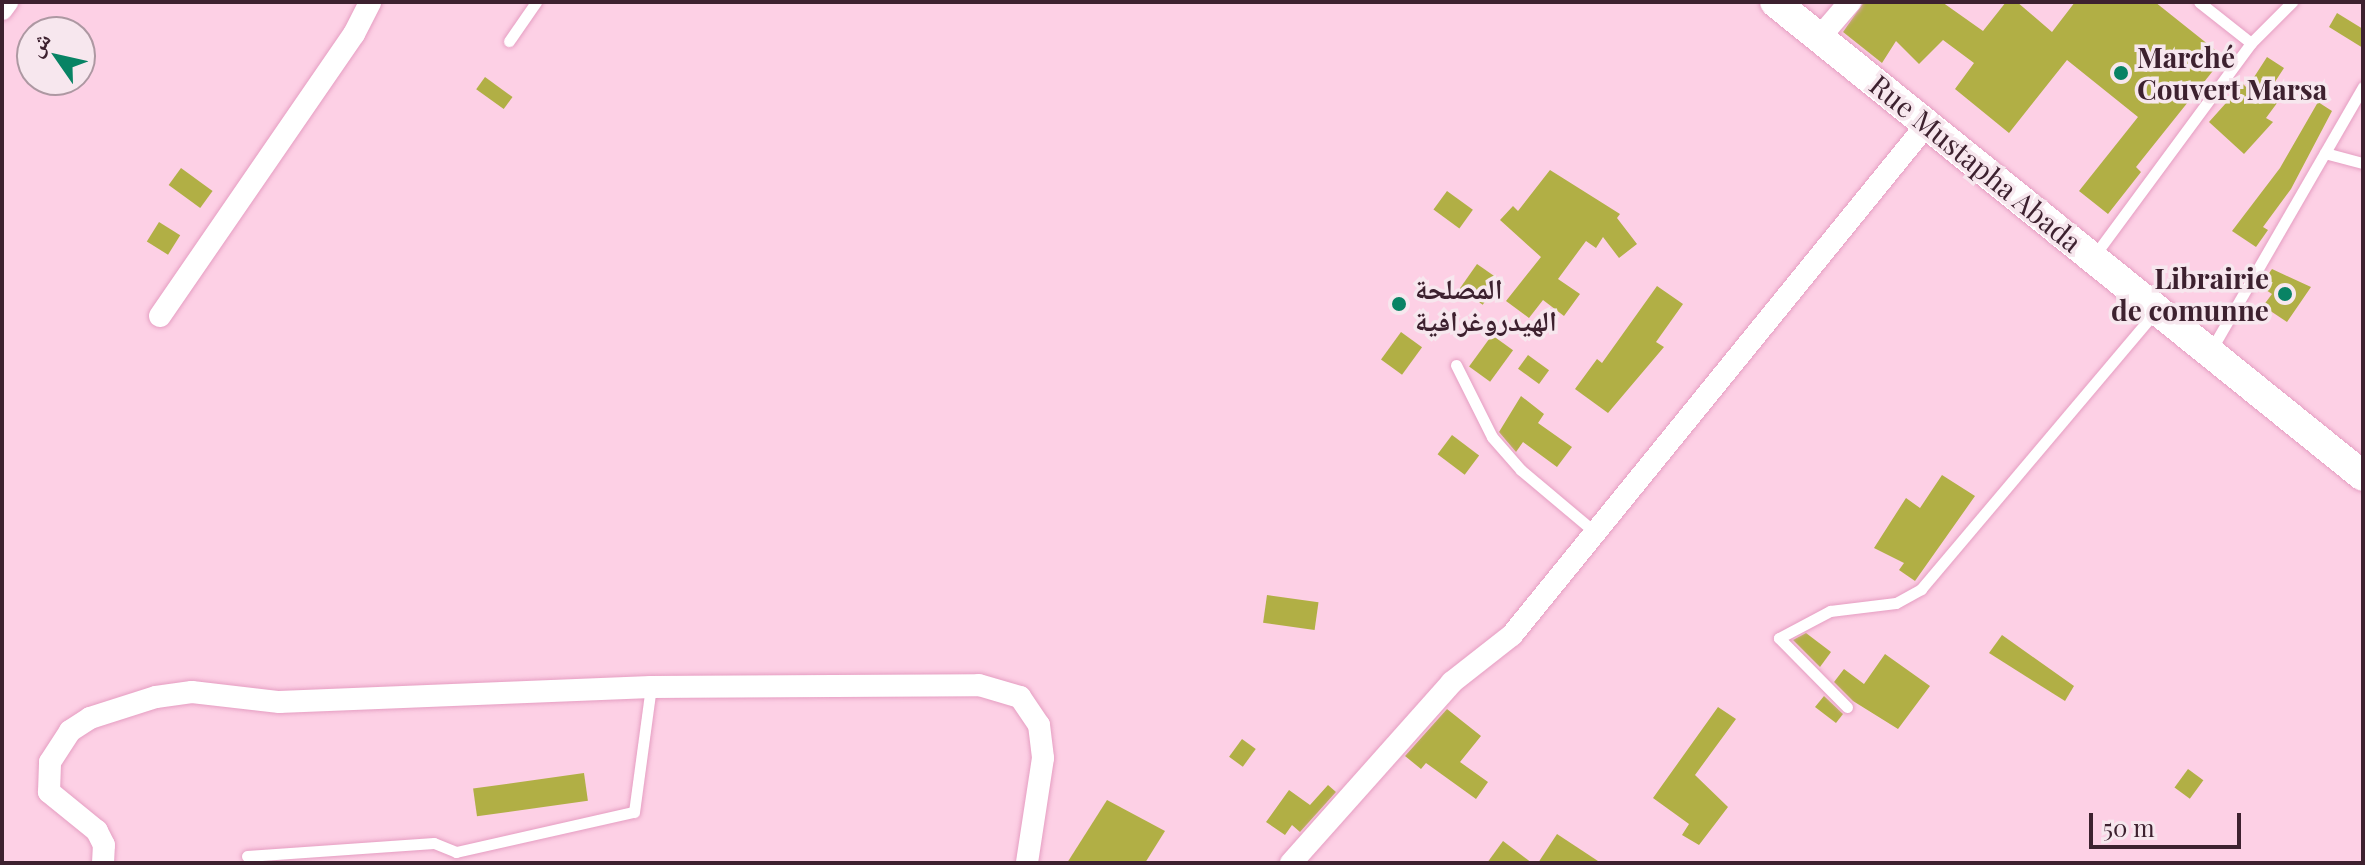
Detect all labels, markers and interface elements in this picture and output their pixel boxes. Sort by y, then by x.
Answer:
north arrow [16,16,96,96]
text: ش [19,26,57,62]
place label: Marché Couvert Marsa [2137,40,2327,106]
marker: Marché Couvert Marsa [2112,64,2130,82]
street label: Rue Mustapha Abada [1863,67,2089,259]
place label: Librairie de comunne [2111,261,2269,327]
place label: المصلحة الهيدروغرافية [1415,271,1557,337]
marker: Librairie de comunne [2276,285,2294,303]
marker: المصلحة الهيدروغرافية [1390,295,1408,313]
scale bar [2093,797,2245,847]
text: 50 m [2103,811,2155,843]

